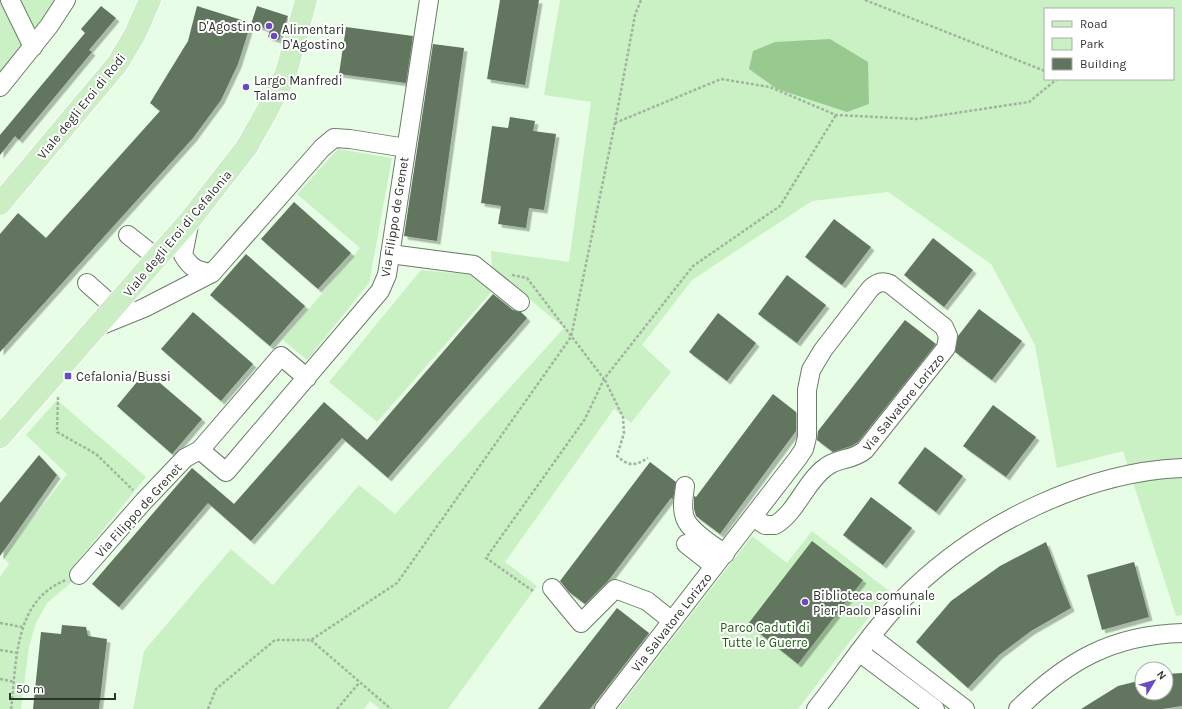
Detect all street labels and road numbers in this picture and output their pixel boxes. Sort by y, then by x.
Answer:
street label: Viale degli Eroi di Rodi [34,51,129,162]
street label: Via Filippo de Grenet [378,156,411,278]
street label: Viale degli Eroi di Cefalonia [120,167,235,300]
street label: Via Salvatore Lorizzo [859,350,947,454]
street label: Via Filippo de Grenet [92,460,185,561]
street label: Via Salvatore Lorizzo [628,570,715,675]

